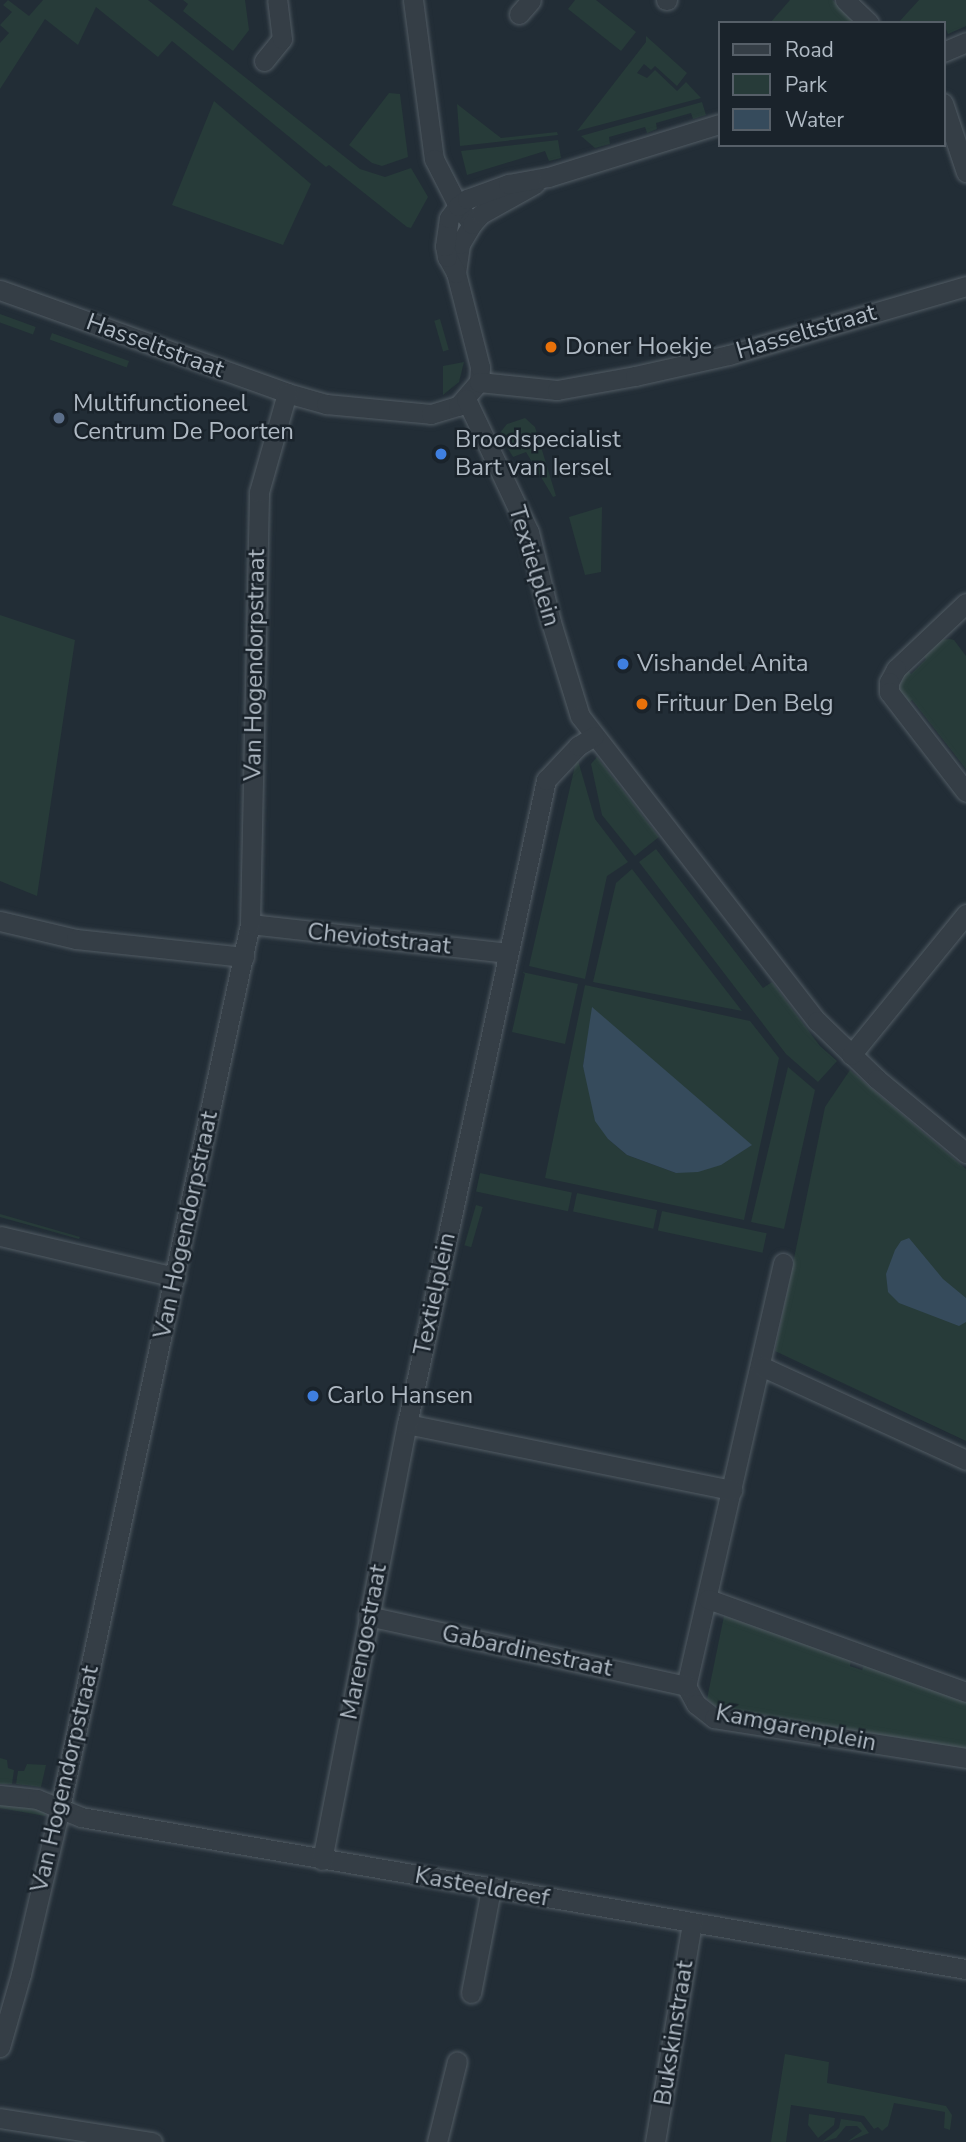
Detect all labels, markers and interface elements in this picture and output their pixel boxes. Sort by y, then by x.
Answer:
legend [718,21,945,147]
text: Road [785,36,834,64]
text: Park [785,71,827,99]
text: Water [785,106,844,134]
street label: Hasseltstraat [733,298,879,366]
street label: Hasseltstraat [82,308,228,384]
place label: Doner Hoekje [565,333,712,361]
marker: Doner Hoekje [543,339,559,355]
place label: Multifunctioneel Centrum De Poorten [73,390,294,446]
marker: Multifunctioneel Centrum De Poorten [51,410,67,426]
place label: Broodspecialist Bart van Iersel [455,426,621,482]
marker: Broodspecialist Bart van Iersel [433,446,449,462]
street label: Textielplein [502,502,566,630]
street label: Van Hogendorpstraat [239,549,271,781]
place label: Vishandel Anita [637,650,808,678]
marker: Vishandel Anita [615,656,631,672]
place label: Frituur Den Belg [656,690,834,718]
marker: Frituur Den Belg [634,696,650,712]
street label: Cheviotstraat [306,917,452,961]
street label: Van Hogendorpstraat [148,1109,224,1341]
street label: Textielplein [408,1230,462,1358]
place label: Carlo Hansen [327,1382,473,1410]
marker: Carlo Hansen [305,1388,321,1404]
street label: Marengostraat [335,1562,393,1722]
street label: Gabardinestraat [439,1619,615,1683]
street label: Van Hogendorpstraat [25,1663,105,1895]
street label: Kamgarenplein [713,1698,879,1758]
street label: Kasteeldreef [413,1861,551,1913]
street label: Bukskinstraat [648,1958,700,2108]

